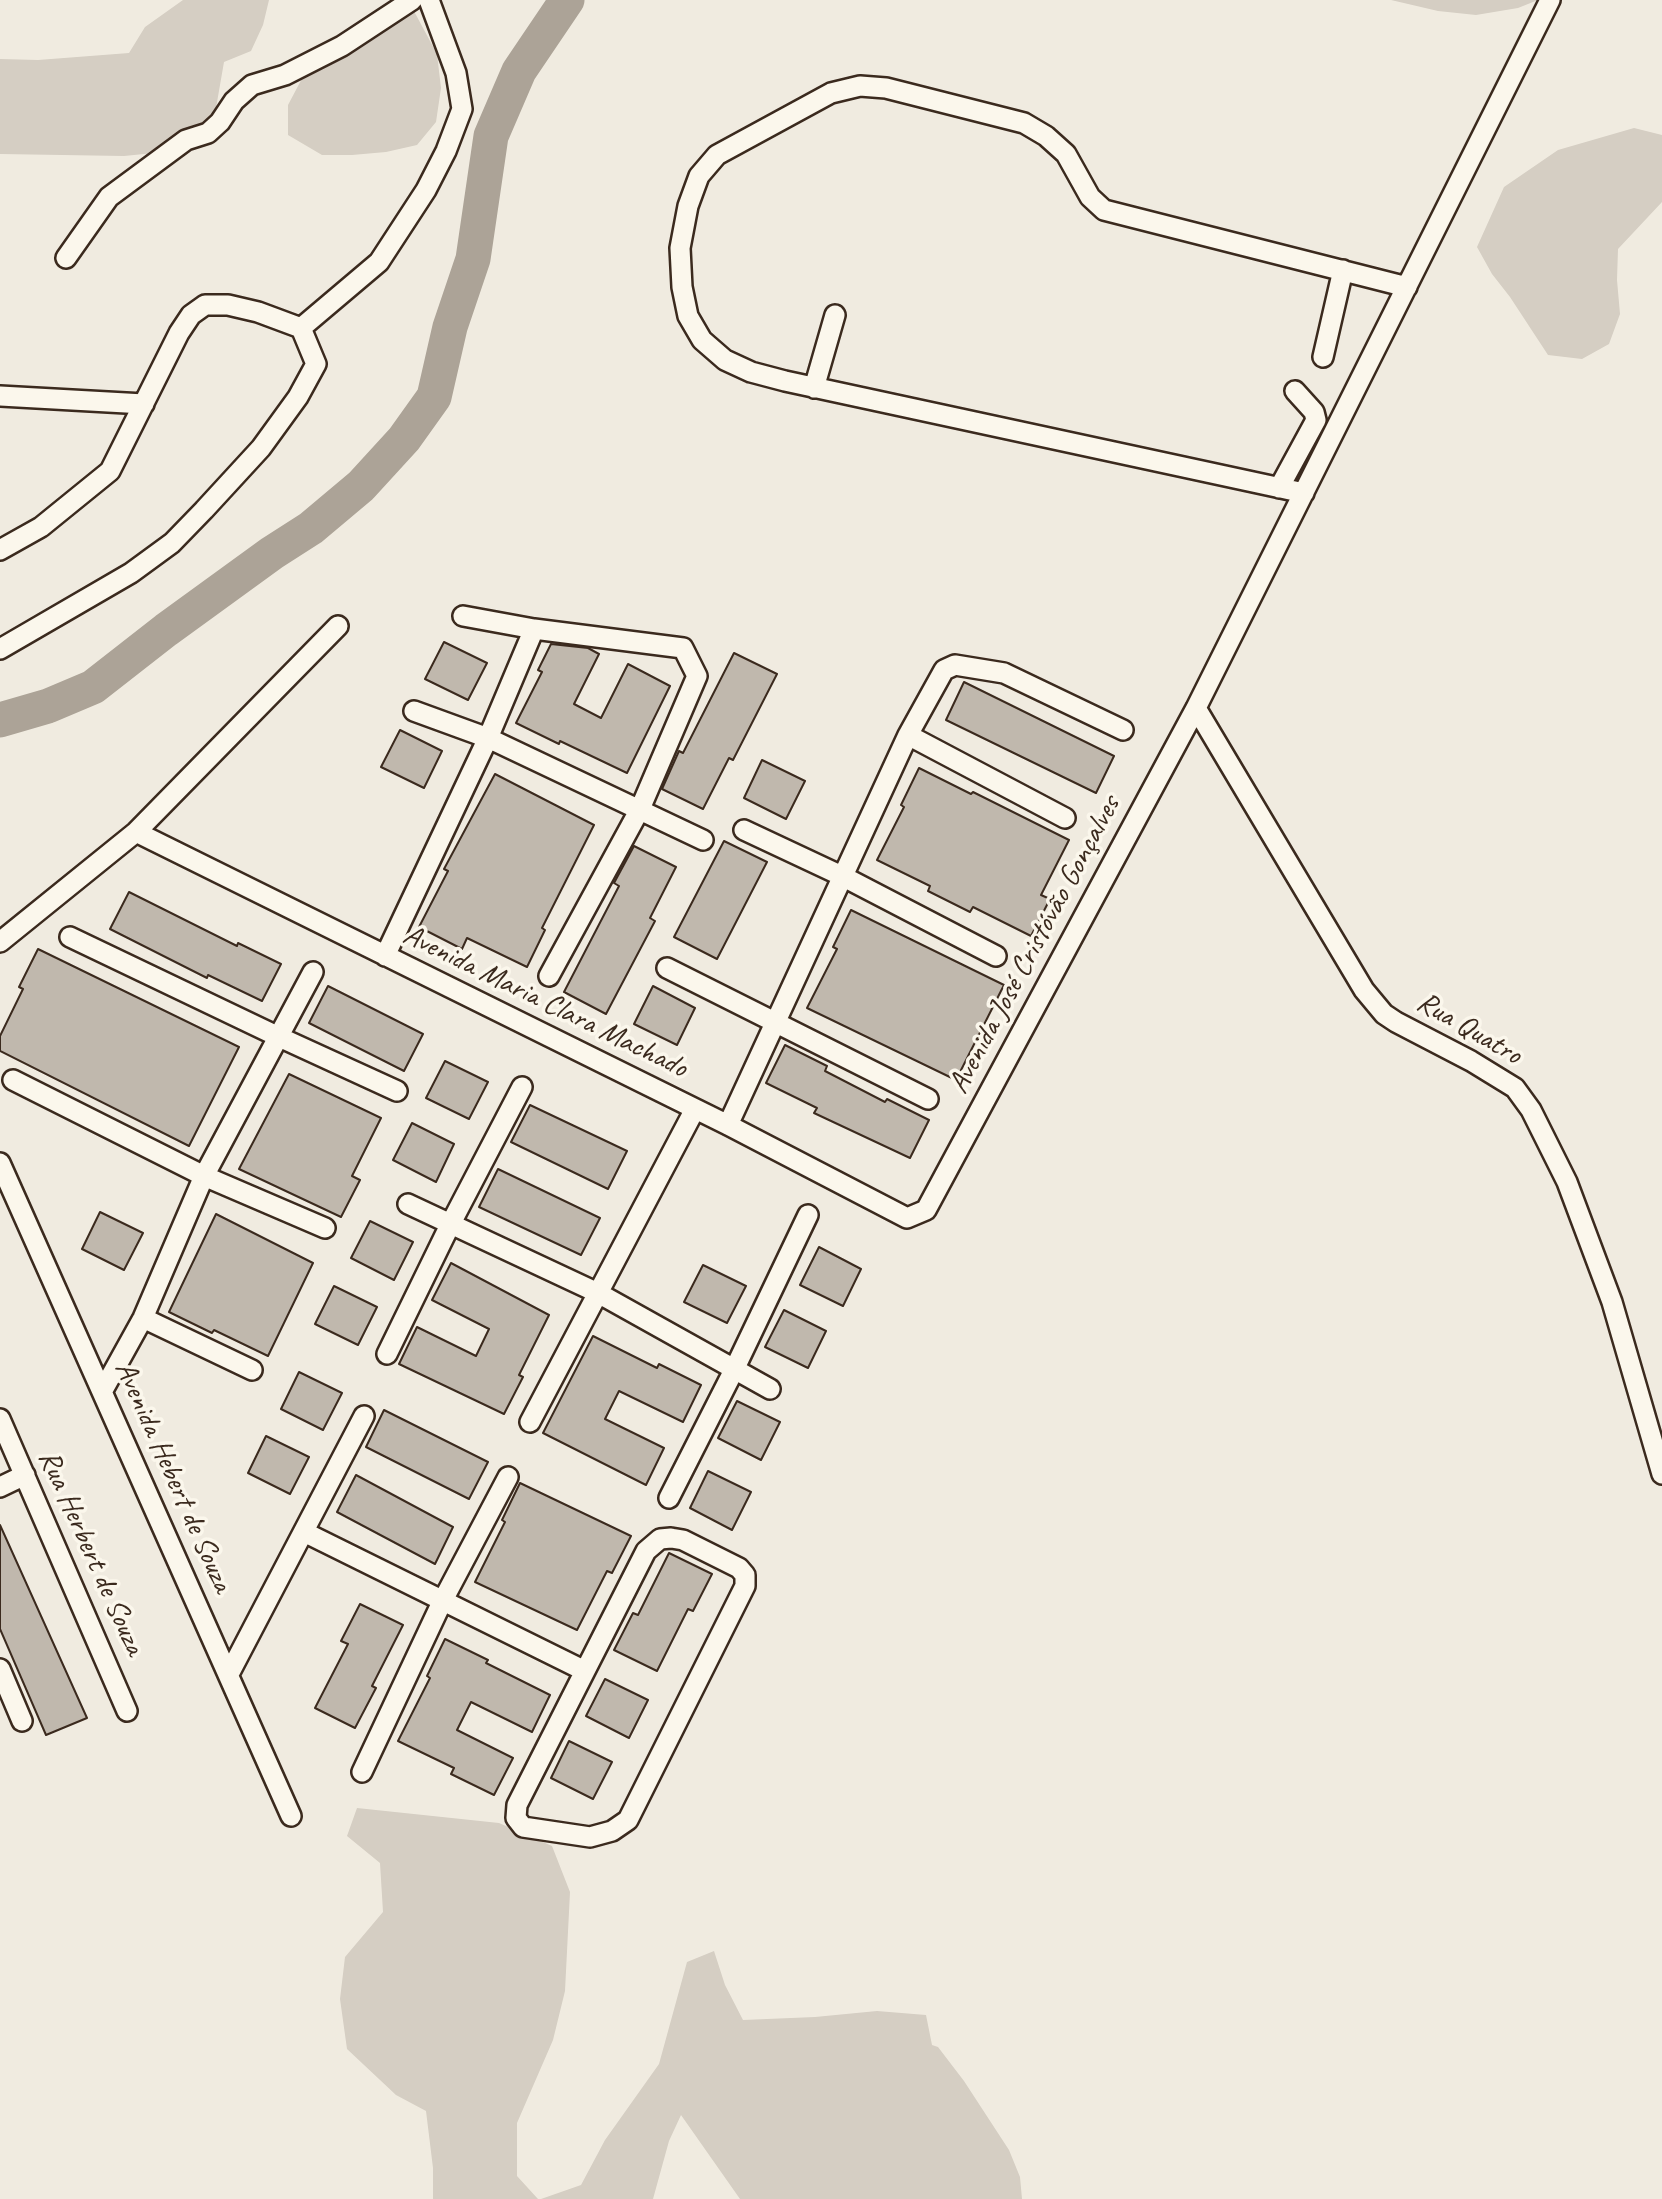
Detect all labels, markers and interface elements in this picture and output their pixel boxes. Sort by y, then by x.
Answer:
street label: Avenida José Cristóvão Gonçalves [941,790,1129,1100]
street label: Avenida Maria Clara Machado [397,918,693,1086]
street label: Rua Quatro [1410,985,1528,1073]
street label: Avenida Hebert de Souza [106,1356,240,1598]
street label: Rua Herbert de Souza [30,1445,152,1661]

